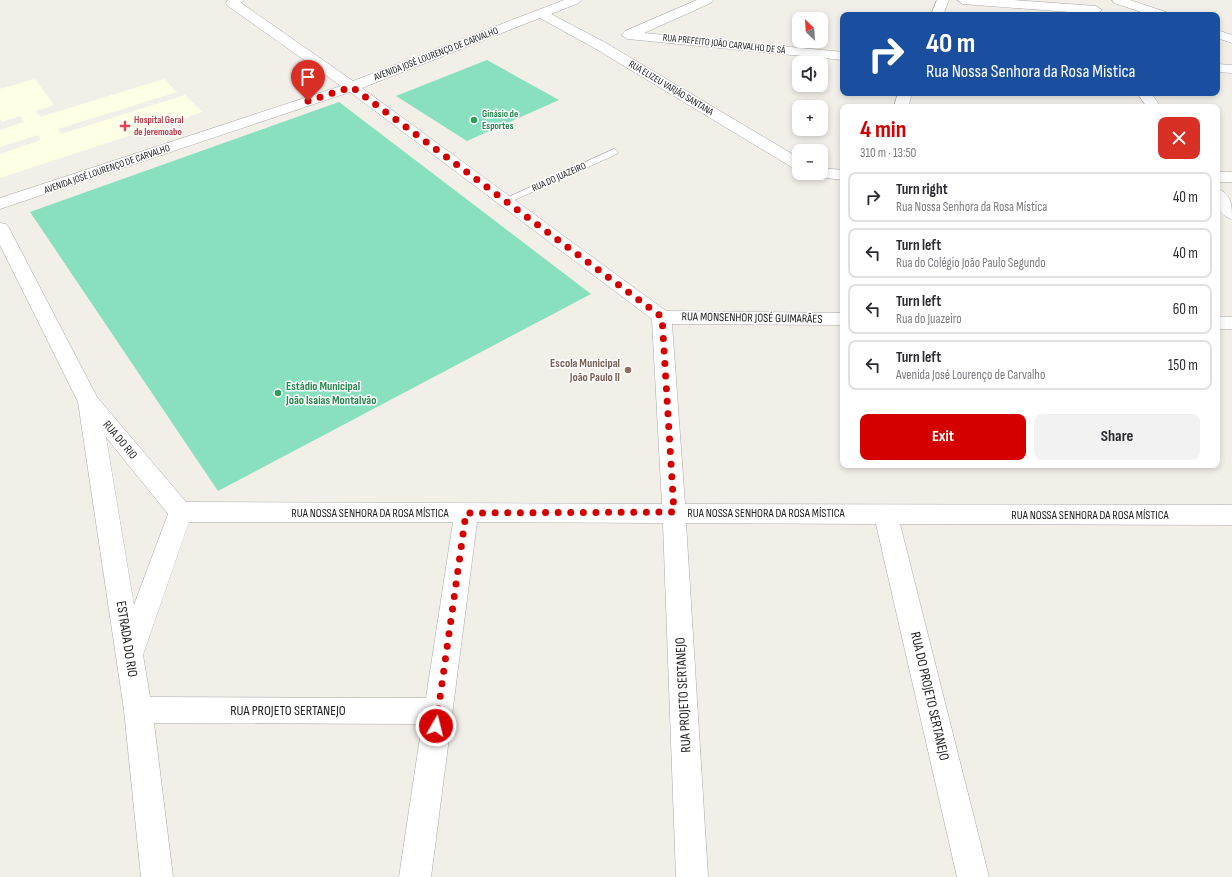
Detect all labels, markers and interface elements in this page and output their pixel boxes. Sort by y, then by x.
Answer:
north arrow [792,12,828,48]
map controls [792,12,828,180]
street label: AVENIDA JOSÉ LOURENÇO DE CARVALHO [371,25,500,84]
text: 40 m [926,27,975,60]
icon: right [860,28,912,80]
street label: RUA PREFEITO JOÃO CARVALHO DE SÁ [662,32,787,56]
button: sound [792,56,828,92]
street label: RUA ELIZEU VARJÃO SANTANA [626,58,716,118]
pin [291,60,325,101]
text: Rua Nossa Senhora da Rosa Mística [926,61,1136,82]
icon: arrive [297,66,319,88]
button: + [792,100,828,136]
place label: Ginásio de Esportes [482,108,518,132]
place label: Hospital Geral de Jeremoabo [134,114,183,138]
marker: Ginásio de Esportes [469,115,479,125]
text: 4 min [860,115,906,144]
button: close [1158,117,1200,159]
marker: Hospital Geral de Jeremoabo [119,120,131,132]
street label: AVENIDA JOSÉ LOURENÇO DE CARVALHO [42,142,172,197]
button: − [792,144,828,180]
text: 310 m · 13:50 [860,145,916,161]
street label: RUA DO JUAZEIRO [530,160,588,194]
text: Turn right [896,180,948,199]
icon: right [862,186,884,208]
text: 40 m [1173,188,1198,207]
text: Rua Nossa Senhora da Rosa Mística [896,199,1047,215]
text: Turn left [896,236,941,255]
icon: left [862,242,884,264]
text: 40 m [1173,244,1198,263]
text: Rua do Colégio João Paulo Segundo [896,255,1046,271]
text: Turn left [896,292,941,311]
icon: left [862,298,884,320]
text: 60 m [1173,300,1198,319]
street label: RUA MONSENHOR JOSÉ GUIMARÃES [681,309,823,327]
text: Rua do Juazeiro [896,311,962,327]
text: Turn left [896,348,941,367]
icon: left [862,354,884,376]
place label: Escola Municipal João Paulo II [550,356,620,385]
text: 150 m [1168,356,1198,375]
marker: Escola Municipal João Paulo II [623,365,633,375]
text: Avenida José Lourenço de Carvalho [896,367,1045,383]
place label: Estádio Municipal João Isaias Montalvão [285,379,376,408]
marker: Estádio Municipal João Isaias Montalvão [273,388,283,398]
button: Exit [860,414,1026,460]
button: Share [1034,414,1200,460]
street label: RUA DO RIO [99,418,141,462]
street label: RUA NOSSA SENHORA DA ROSA MÍSTICA [291,506,450,521]
street label: RUA NOSSA SENHORA DA ROSA MÍSTICA [687,506,846,521]
street label: RUA NOSSA SENHORA DA ROSA MÍSTICA [1011,508,1170,523]
street label: ESTRADA DO RIO [113,600,141,678]
street label: RUA DO PROJETO SERTANEJO [907,630,953,762]
street label: RUA PROJETO SERTANEJO [671,637,695,753]
street label: RUA PROJETO SERTANEJO [230,702,346,719]
position arrow [415,705,457,747]

